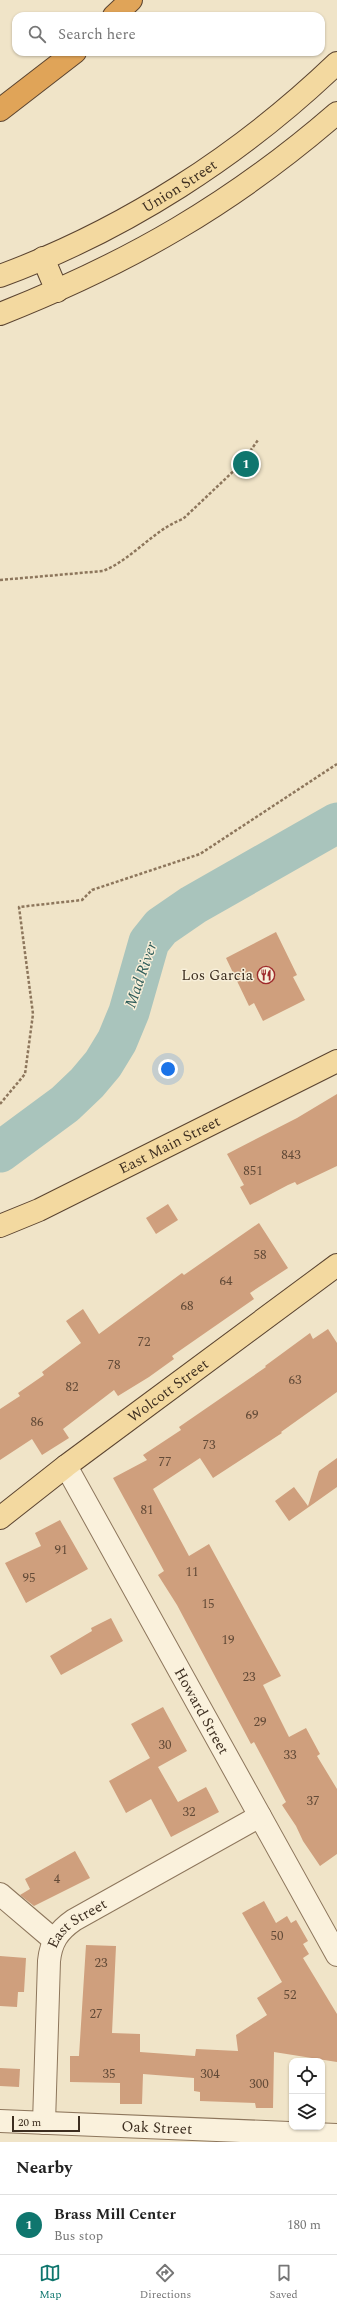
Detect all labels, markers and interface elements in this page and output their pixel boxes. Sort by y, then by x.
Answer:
search box [12,12,325,56]
icon: search [26,23,48,45]
text: Search here [58,23,136,46]
street label: Union Street [137,154,222,219]
pin: 1 [233,449,259,479]
water label: Mad River [119,938,164,1011]
place label: Los Garcia [181,964,254,987]
restaurant icon: Los Garcia [256,965,276,985]
your location [158,1059,178,1079]
street label: East Main Street [115,1110,224,1180]
house number: 843 [281,1145,301,1165]
house number: 851 [243,1161,263,1181]
house number: 58 [254,1245,267,1265]
house number: 64 [220,1271,233,1291]
house number: 68 [181,1296,194,1316]
house number: 72 [138,1332,151,1352]
street label: Wolcott Street [123,1353,213,1428]
house number: 78 [108,1355,121,1375]
house number: 63 [289,1370,302,1390]
house number: 82 [66,1377,79,1397]
house number: 69 [246,1405,259,1425]
house number: 86 [31,1412,44,1432]
house number: 73 [203,1435,216,1455]
house number: 77 [159,1452,172,1472]
house number: 81 [141,1500,154,1520]
house number: 91 [55,1540,68,1560]
house number: 11 [186,1562,199,1582]
house number: 95 [23,1568,36,1588]
house number: 15 [202,1594,215,1614]
house number: 19 [222,1630,235,1650]
street label: Howard Street [168,1663,235,1759]
house number: 23 [243,1667,256,1687]
house number: 29 [254,1712,267,1732]
house number: 30 [159,1735,172,1755]
house number: 33 [284,1745,297,1765]
house number: 37 [307,1791,320,1811]
house number: 32 [183,1802,196,1822]
house number: 4 [54,1869,61,1889]
street label: East Street [41,1892,111,1952]
house number: 50 [271,1926,284,1946]
house number: 23 [95,1953,108,1973]
house number: 52 [284,1985,297,2005]
house number: 27 [90,2004,103,2024]
map controls [289,2058,325,2130]
button: locate [289,2058,325,2094]
house number: 35 [103,2064,116,2084]
house number: 304 [200,2064,220,2084]
house number: 300 [249,2074,269,2094]
button: layers [289,2094,325,2130]
scale bar [12,2114,80,2133]
text: 20 m [18,2114,41,2131]
street label: Oak Street [121,2115,193,2140]
text: Nearby [16,2155,72,2181]
text: Brass Mill Center [54,2203,176,2226]
text: 1 [25,2215,33,2235]
text: 180 m [287,2215,321,2235]
text: Bus stop [54,2226,103,2246]
tab: Map [39,2262,61,2303]
tab: Directions [140,2262,191,2303]
tab: Saved [270,2262,298,2303]

